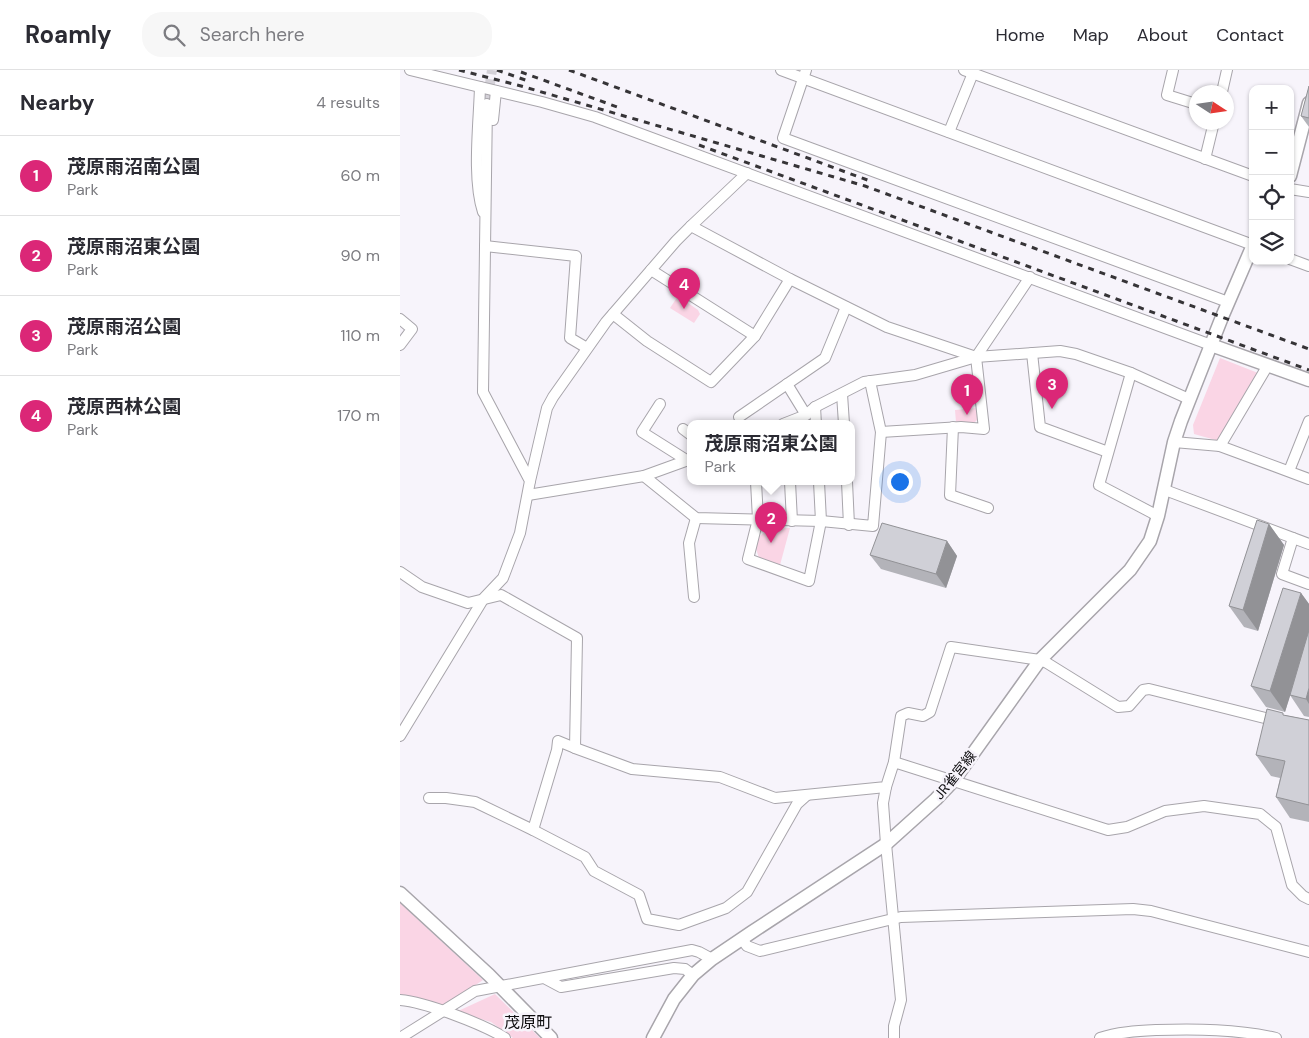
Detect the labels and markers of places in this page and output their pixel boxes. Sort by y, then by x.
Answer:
pin: 4 [668,268,700,309]
pin: 3 [1036,368,1068,409]
pin: 1 [951,374,983,415]
pin: 2 [755,502,787,543]

